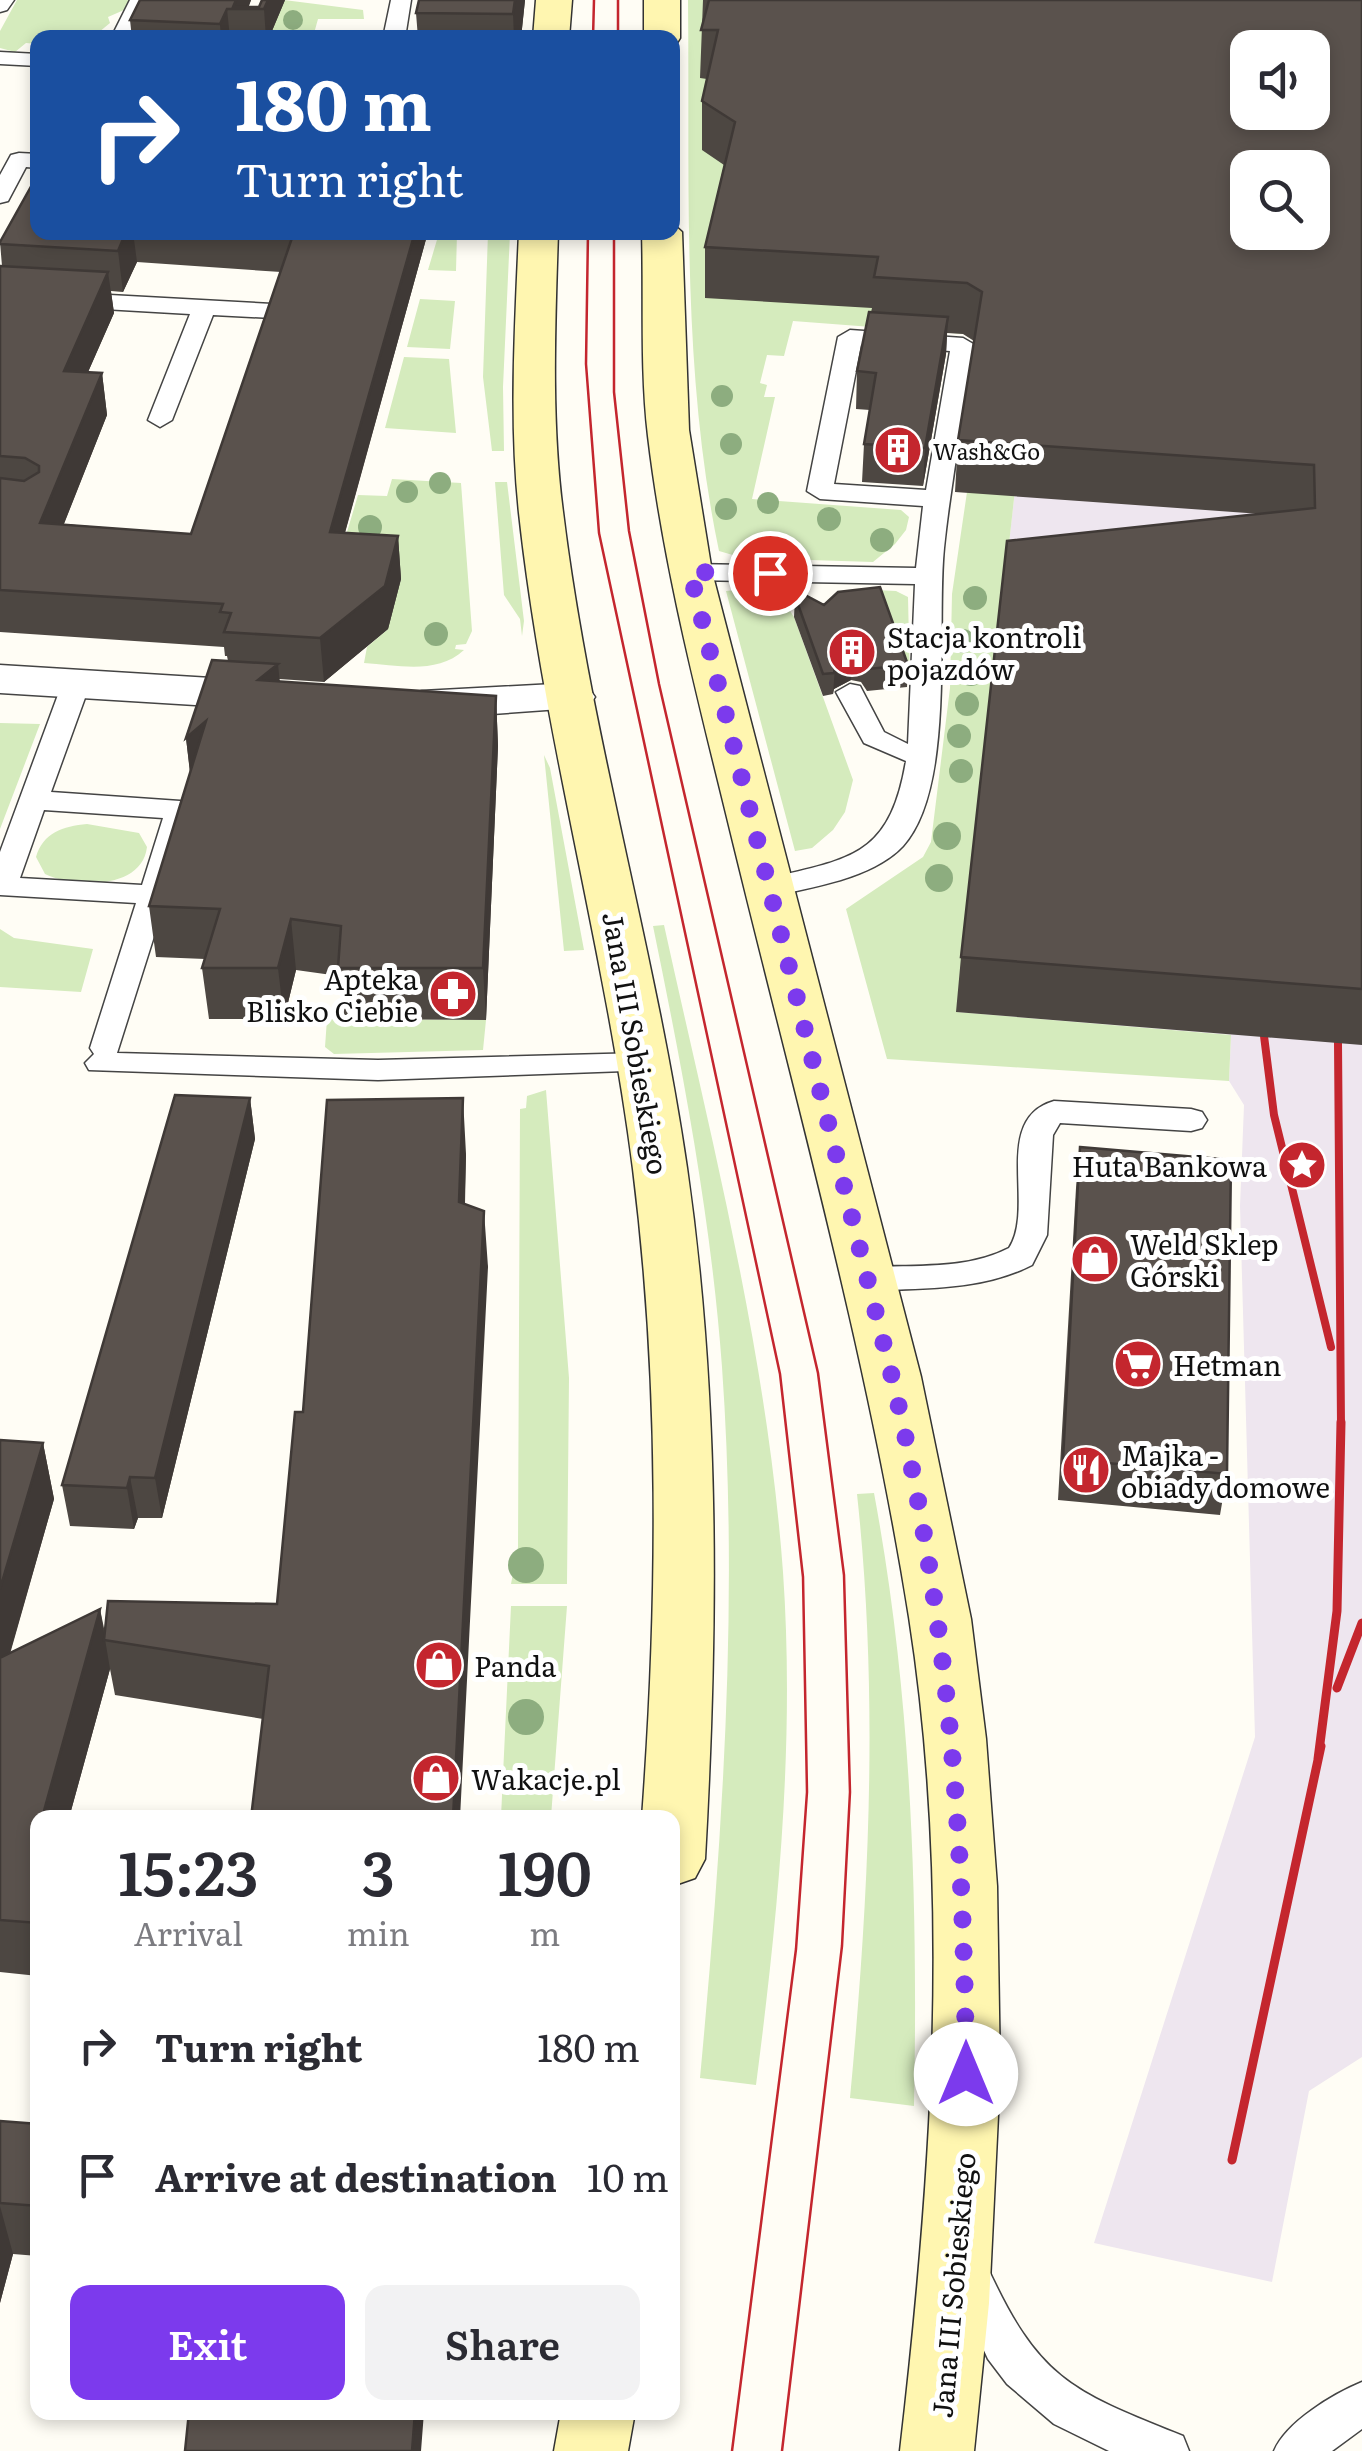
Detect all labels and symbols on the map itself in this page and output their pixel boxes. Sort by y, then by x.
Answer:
building icon: Wash&Go [872,424,924,476]
place label: Wash&Go [933,434,1040,467]
pin [728,531,813,616]
place label: Stacja kontroli pojazdów [887,615,1081,689]
building icon: Stacja kontroli pojazdów [826,626,878,678]
street label: Jana III Sobieskiego [593,908,681,1178]
place label: Apteka Blisko Ciebie [246,957,418,1031]
pharmacy icon: Apteka Blisko Ciebie [427,968,479,1020]
place icon: Huta Bankowa [1276,1139,1328,1191]
place label: Huta Bankowa [1072,1144,1267,1186]
place label: Weld Sklep Górski [1130,1222,1278,1296]
shop icon: Weld Sklep Górski [1069,1233,1121,1285]
supermarket icon: Hetman [1112,1338,1164,1390]
place label: Hetman [1173,1343,1282,1385]
place label: Majka - obiady domowe [1121,1433,1330,1507]
restaurant icon: Majka - obiady domowe [1060,1444,1112,1496]
shop icon: Panda [413,1639,465,1691]
place label: Panda [474,1644,556,1686]
shop icon: Wakacje.pl [410,1752,462,1804]
place label: Wakacje.pl [471,1757,621,1799]
position arrow [914,2022,1018,2126]
street label: Jana III Sobieskiego [919,2151,985,2419]

